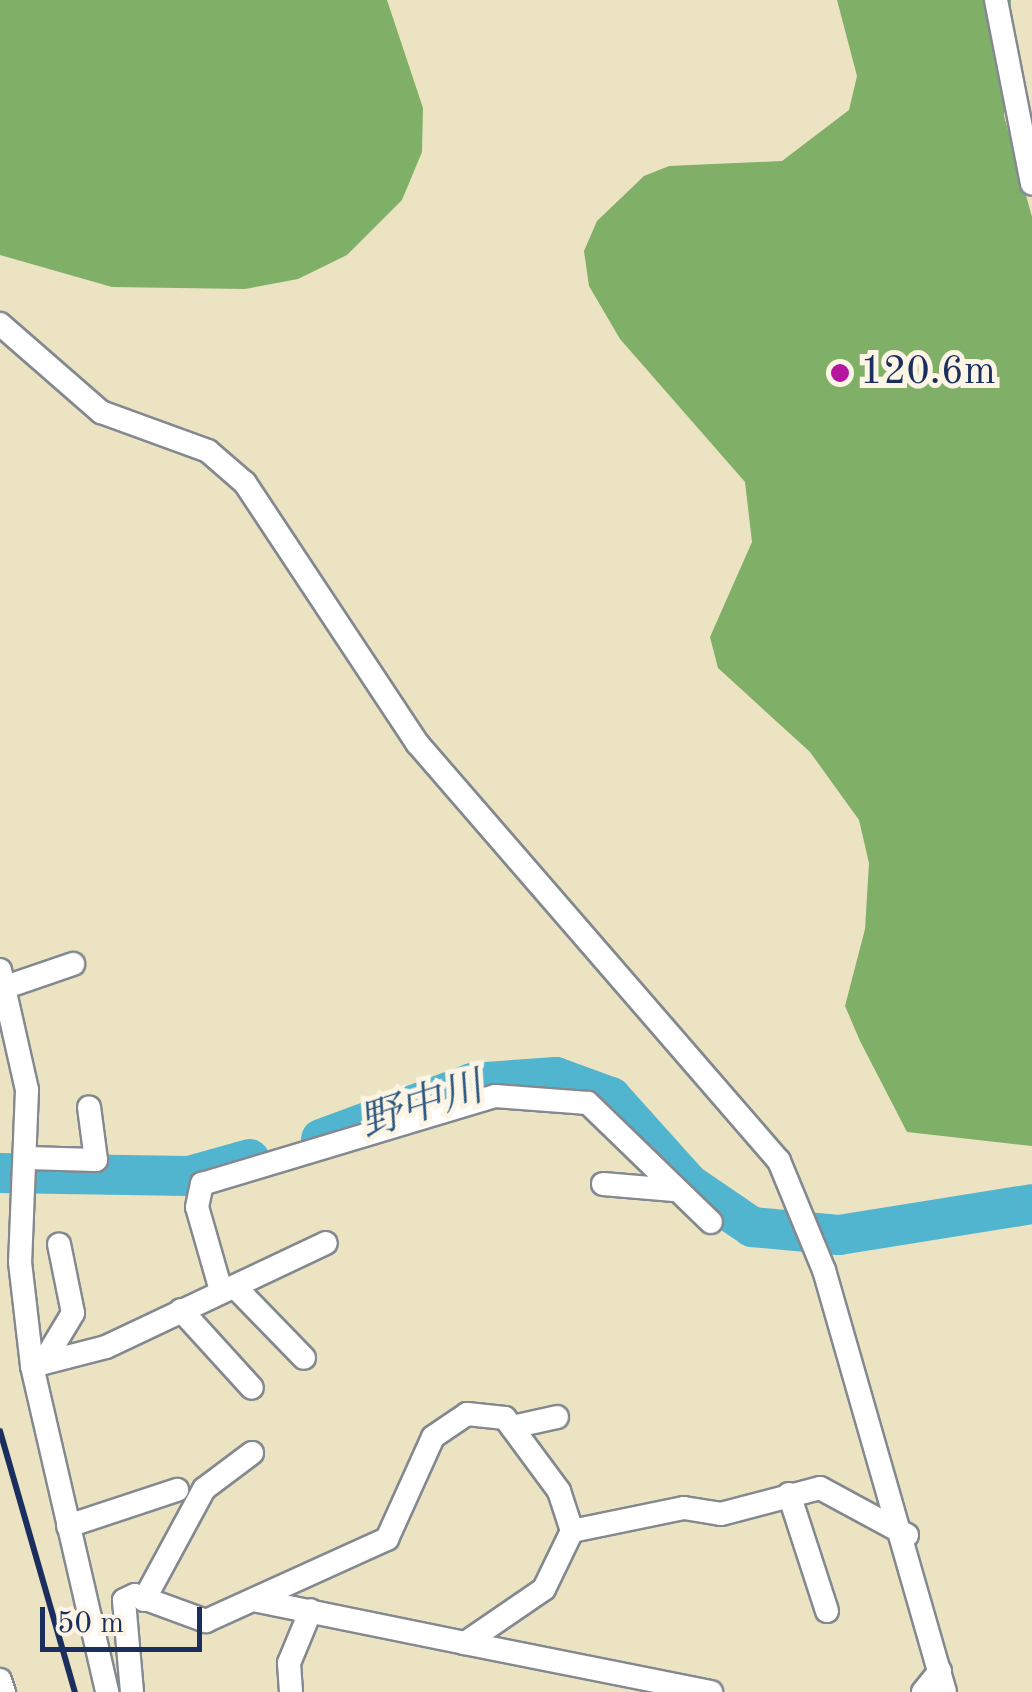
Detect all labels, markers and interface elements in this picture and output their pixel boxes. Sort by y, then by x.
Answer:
place label: 120.6m [860,349,996,397]
marker: 120.6m [829,362,851,384]
water label: 野中川 [354,1064,490,1150]
scale bar [45,1587,208,1649]
text: 50 m [57,1609,124,1639]

